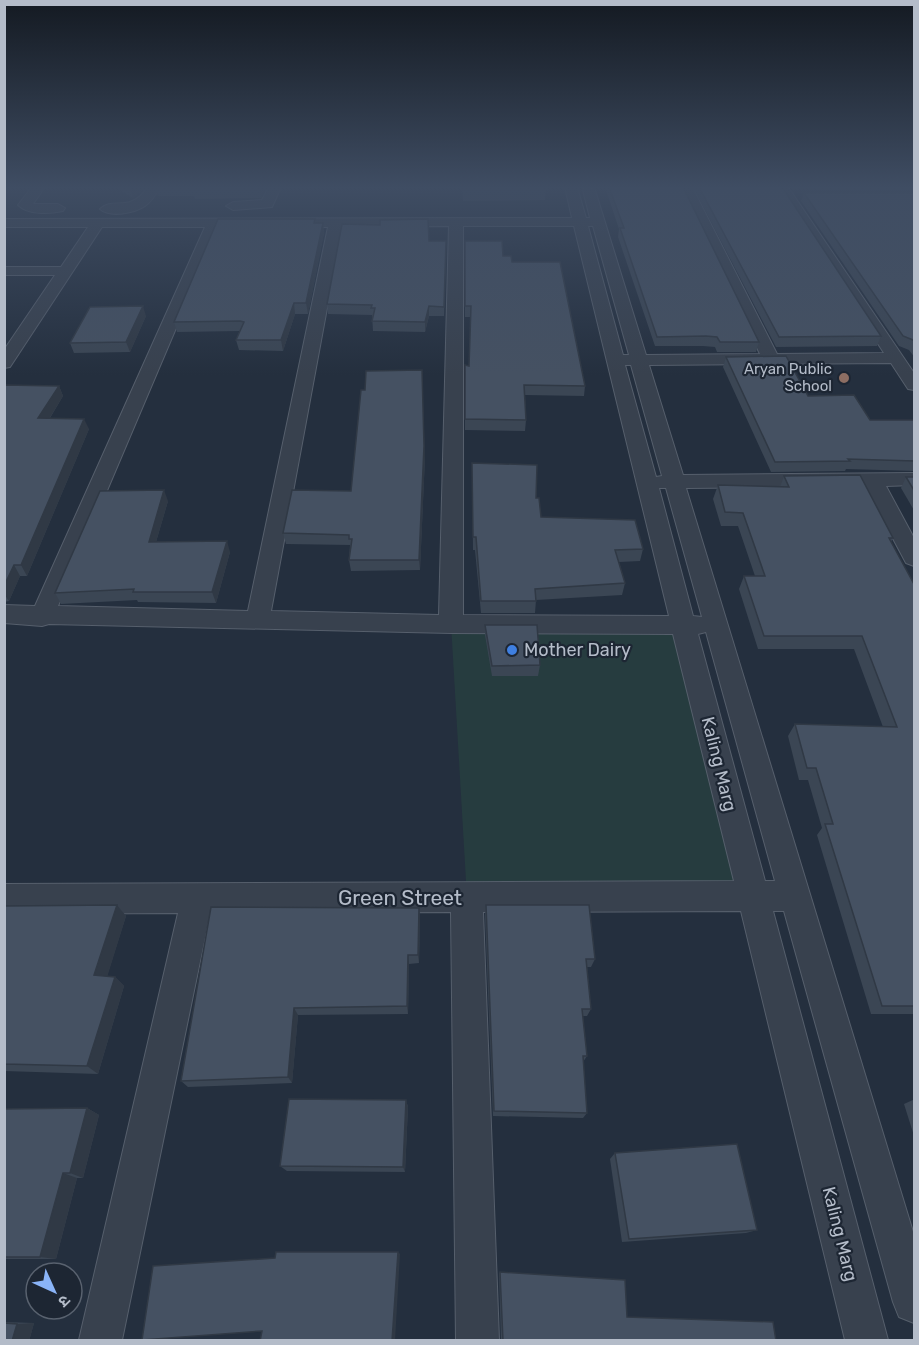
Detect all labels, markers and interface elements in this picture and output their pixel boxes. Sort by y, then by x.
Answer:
place label: Aryan Public School [744,360,832,395]
marker: Aryan Public School [837,371,851,385]
place label: Mother Dairy [524,639,631,661]
marker: Mother Dairy [505,643,519,657]
street label: Kaling Marg [697,714,741,814]
street label: Green Street [338,885,462,910]
street label: Kaling Marg [818,1184,862,1284]
north arrow [24,1261,84,1321]
text: उ [54,1291,74,1312]

